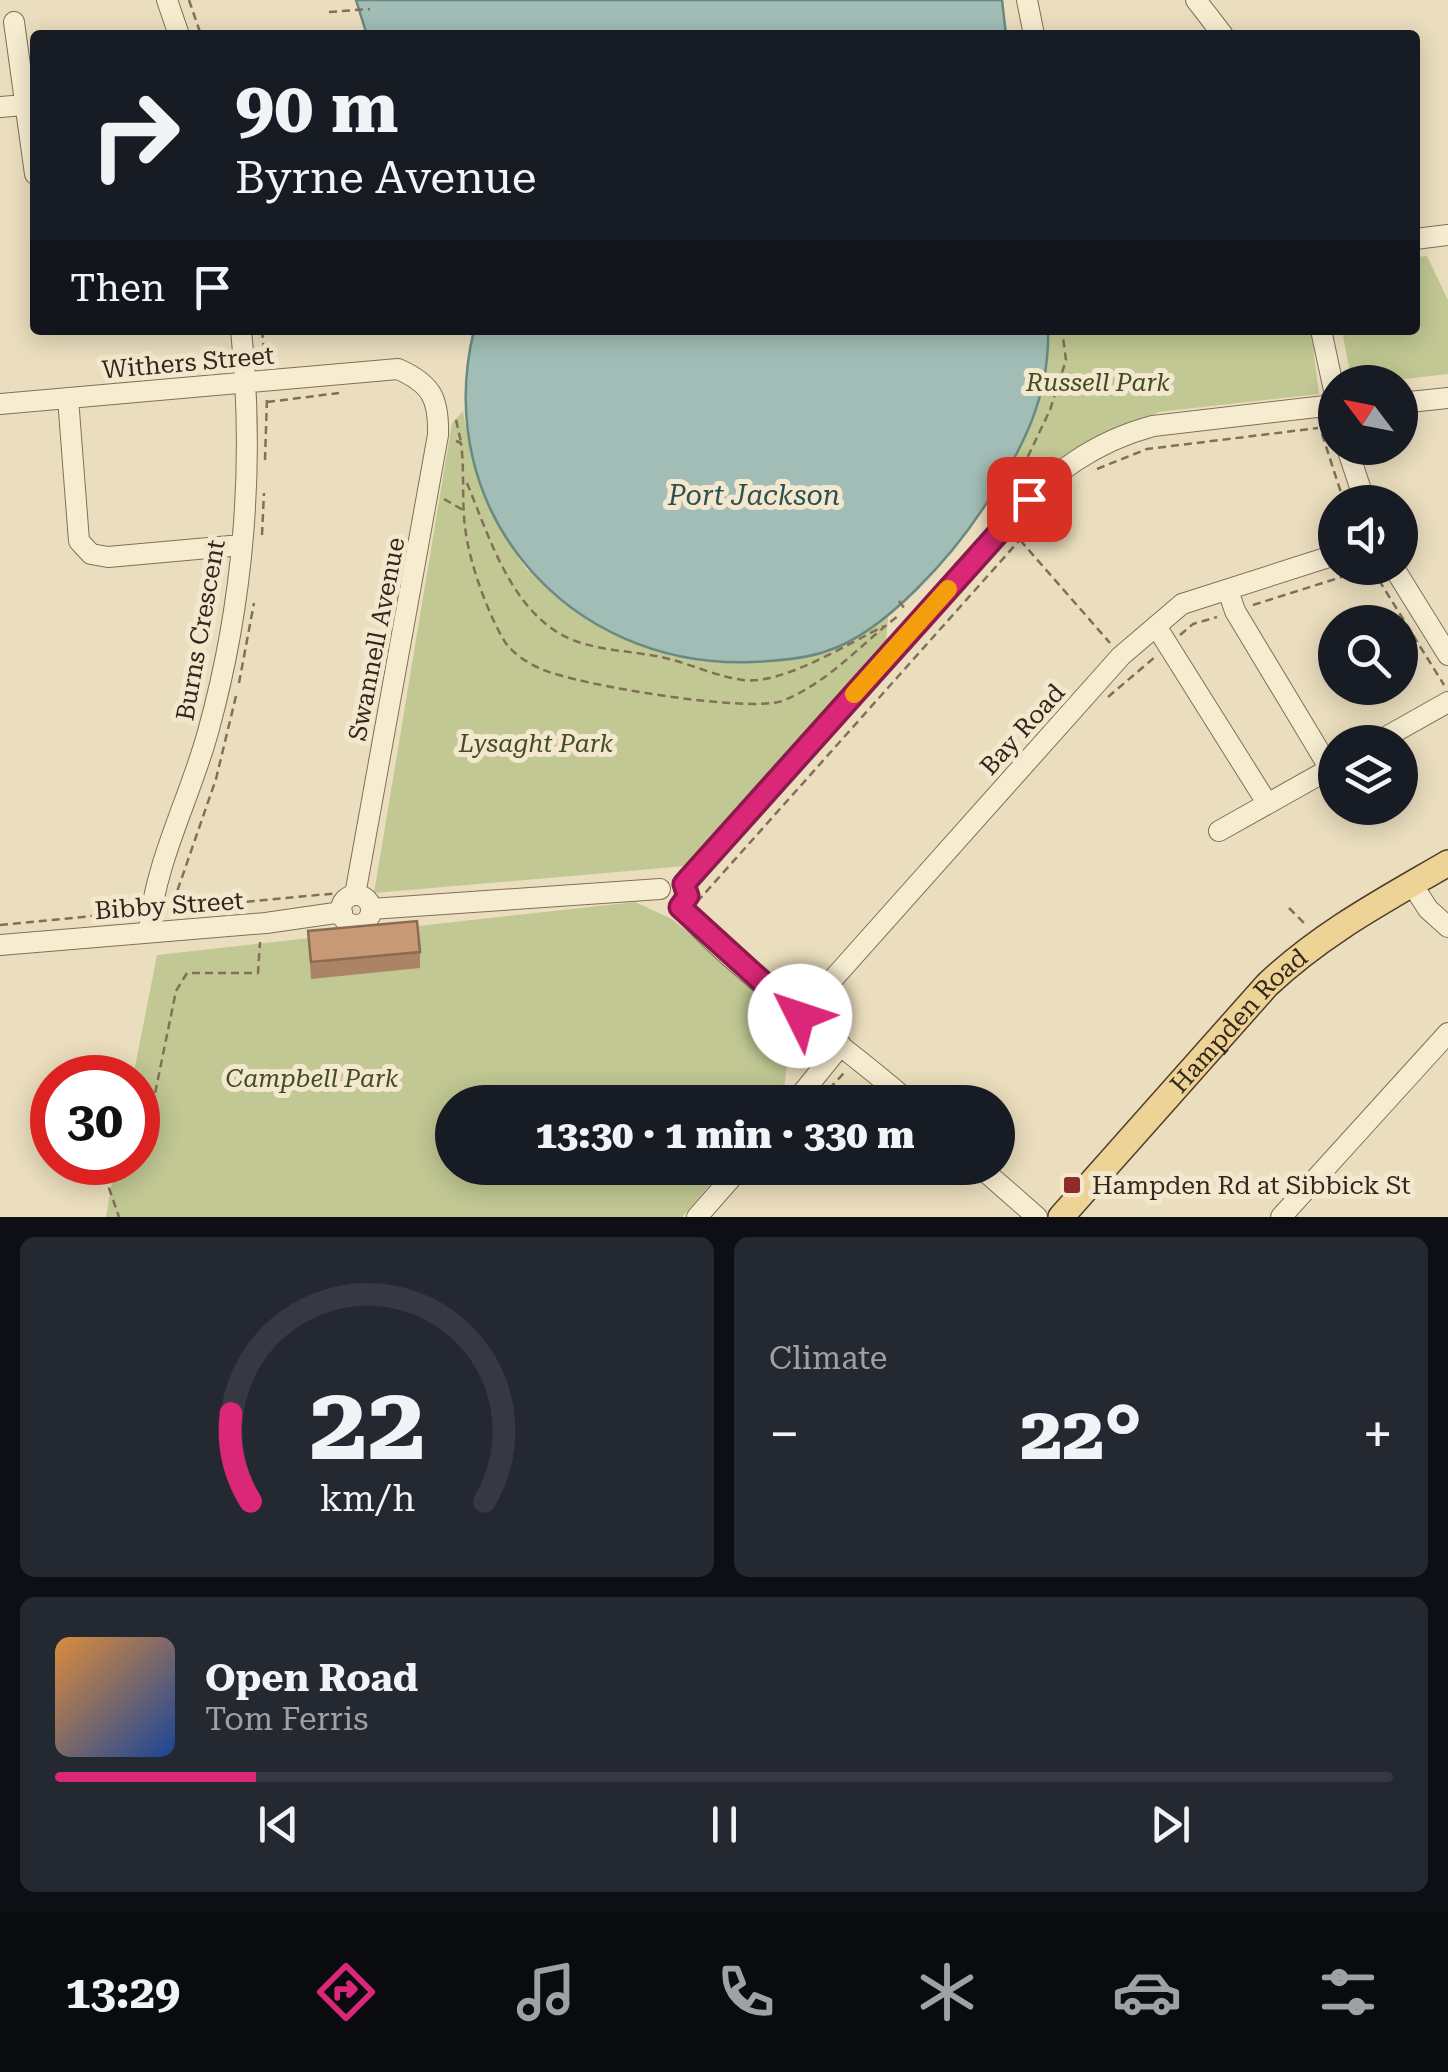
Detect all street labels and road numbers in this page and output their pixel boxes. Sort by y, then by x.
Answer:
street label: Withers Street [101,341,275,384]
street label: Swannell Avenue [343,535,410,743]
street label: Burns Crescent [170,537,231,723]
street label: Bay Road [974,678,1071,781]
street label: Bibby Street [94,886,244,925]
street label: Hampden Road [1164,943,1313,1099]

